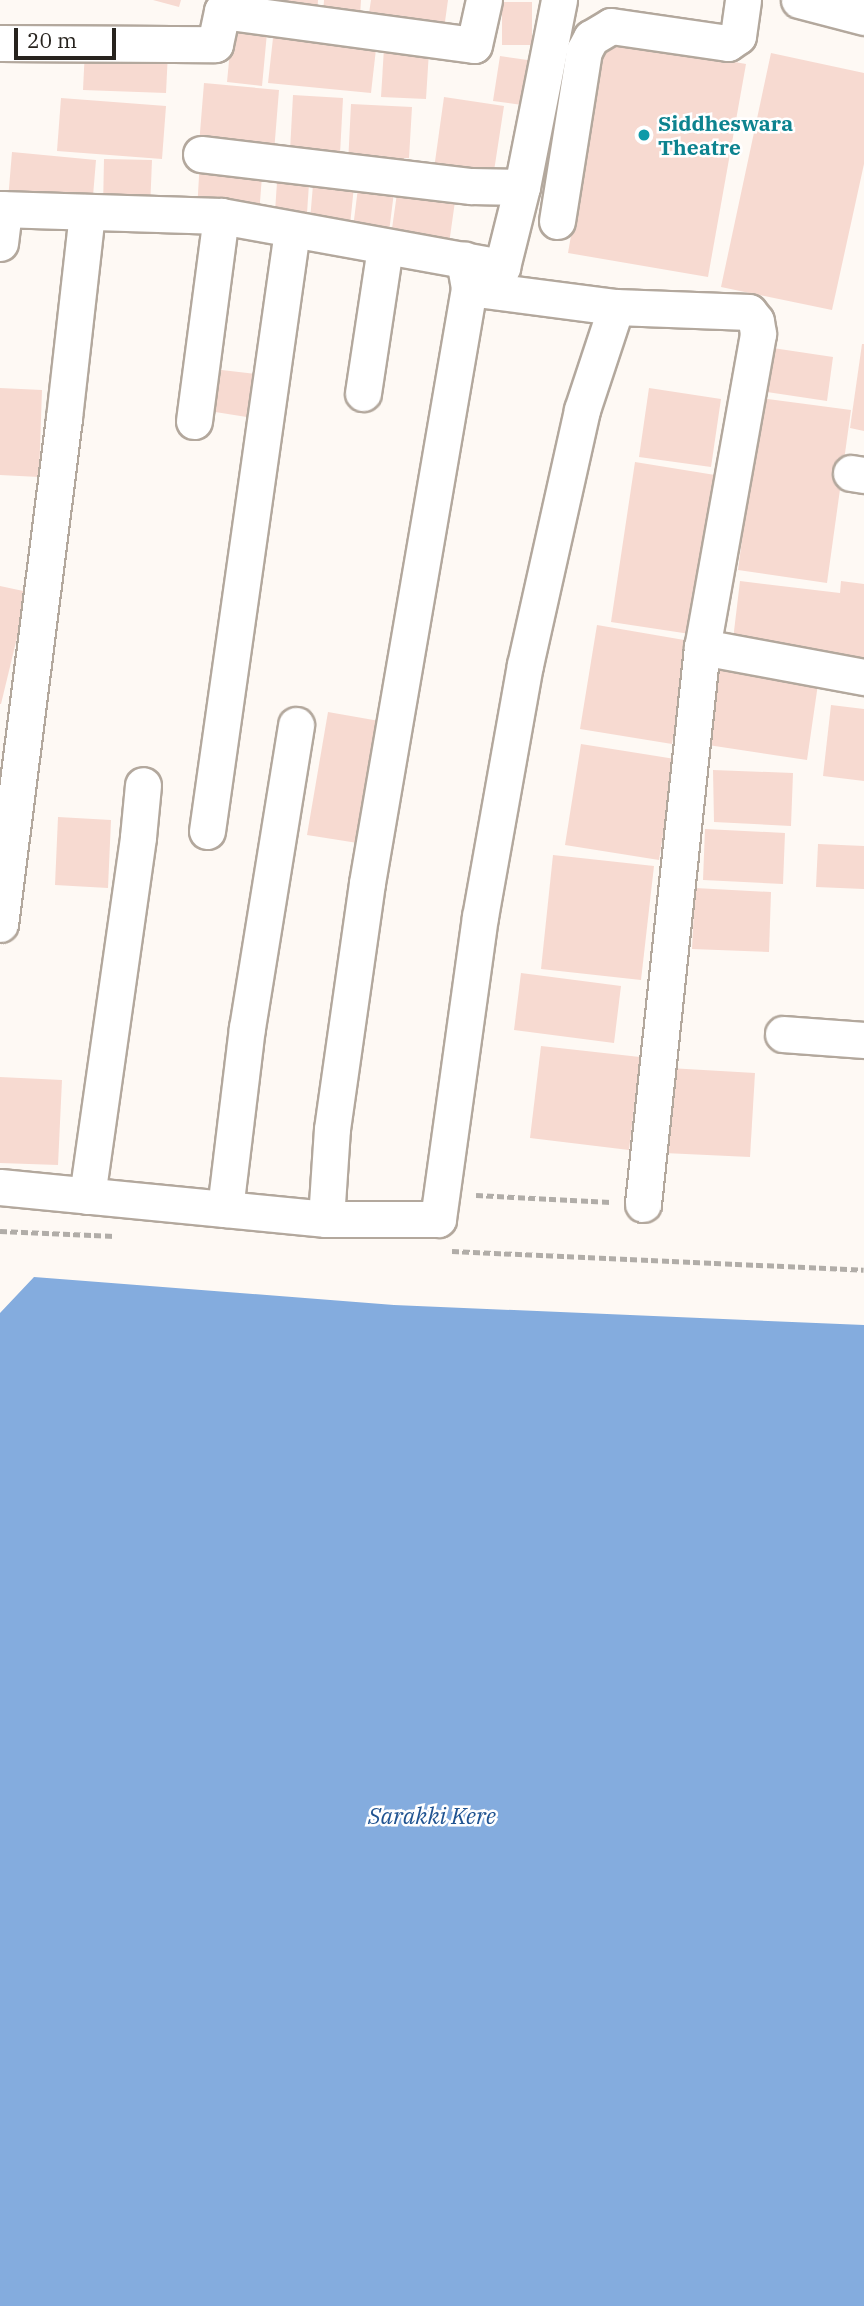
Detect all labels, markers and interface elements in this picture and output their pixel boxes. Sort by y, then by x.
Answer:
scale bar [18,14,119,58]
text: 20 m [27,26,77,54]
place label: Siddheswara Theatre [658,110,793,160]
marker: Siddheswara Theatre [636,127,652,143]
water label: Sarakki Kere [368,1801,496,1829]

